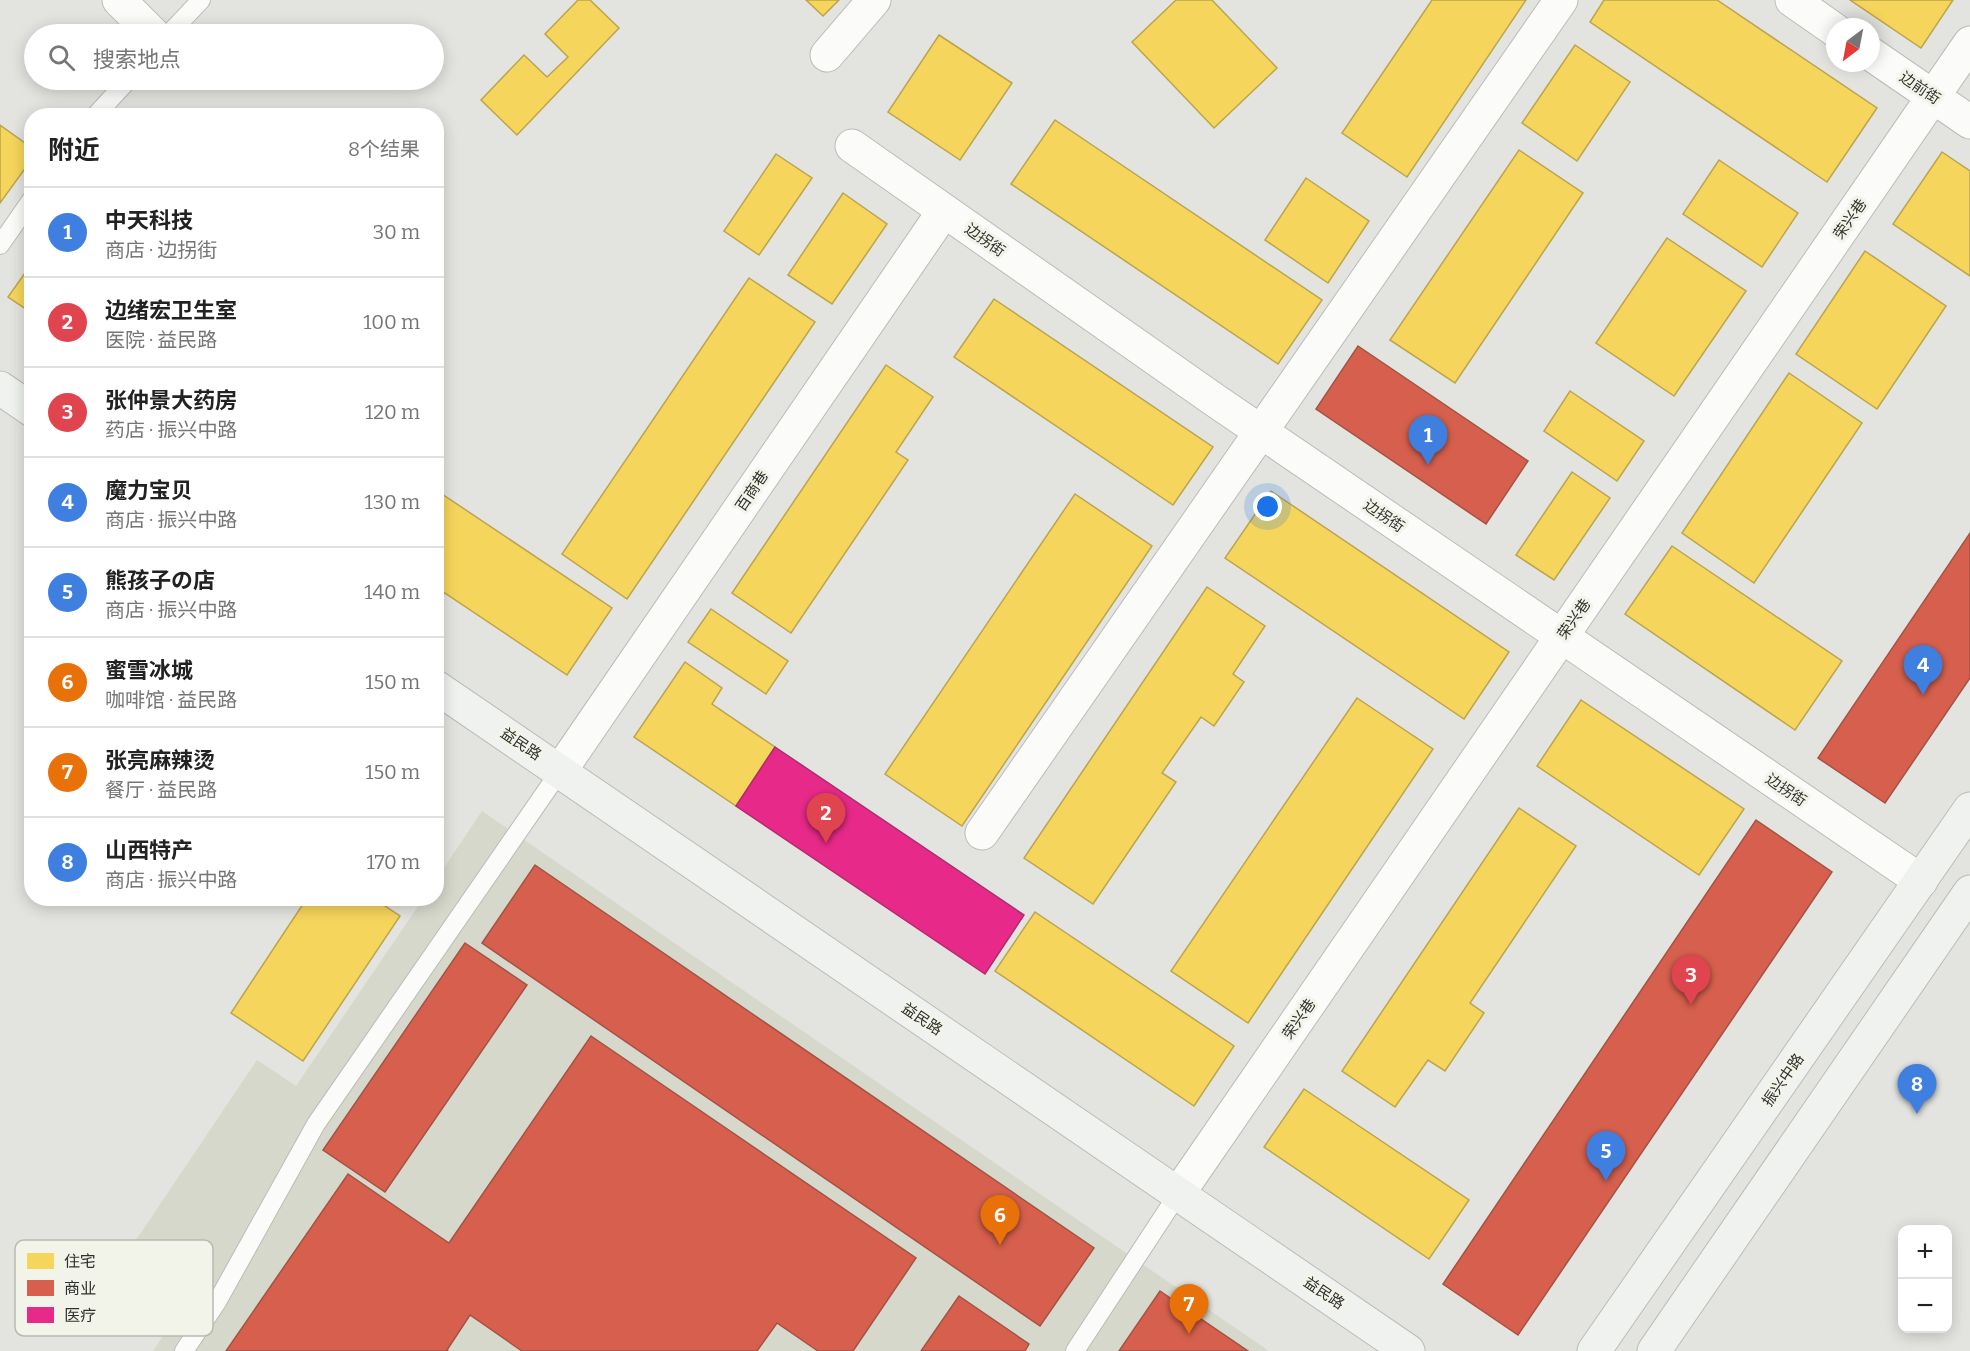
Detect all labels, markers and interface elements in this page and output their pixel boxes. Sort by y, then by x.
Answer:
north arrow [1826,18,1880,72]
search box [24,24,444,90]
icon: search [45,41,78,74]
text: 搜索地点 [93,46,181,73]
street label: 边前街 [1896,68,1944,108]
text: 附近 [48,135,100,166]
text: 8个结果 [348,137,420,161]
street label: 荣兴巷 [1830,195,1870,243]
text: 中天科技 [105,207,193,234]
text: 1 [63,220,72,244]
text: 30 m [373,220,420,244]
street label: 边拐街 [961,220,1009,260]
text: 商店 · 边拐街 [105,238,217,262]
text: 边绪宏卫生室 [105,297,237,324]
text: 2 [62,310,73,334]
text: 100 m [363,310,420,334]
text: 医院 · 益民路 [105,328,217,352]
text: 张仲景大药房 [105,387,237,414]
text: 3 [62,400,73,424]
text: 120 m [365,400,420,424]
pin: 1 [1408,416,1448,465]
text: 药店 · 振兴中路 [105,418,237,442]
street label: 百商巷 [732,467,772,515]
text: 魔力宝贝 [105,477,193,504]
text: 4 [61,490,74,514]
text: 130 m [365,490,420,514]
your location [1253,492,1282,521]
street label: 边拐街 [1360,496,1408,536]
text: 商店 · 振兴中路 [105,508,237,532]
text: 熊孩子の店 [105,567,215,594]
text: 5 [62,580,73,604]
text: 140 m [364,580,420,604]
street label: 荣兴巷 [1554,595,1594,643]
text: 商店 · 振兴中路 [105,598,237,622]
pin: 4 [1904,646,1942,695]
text: 蜜雪冰城 [105,657,193,684]
text: 6 [62,670,73,694]
text: 150 m [365,670,420,694]
text: 咖啡馆 · 益民路 [105,688,237,712]
street label: 益民路 [497,724,545,764]
text: 张亮麻辣烫 [105,747,215,774]
text: 7 [62,760,73,784]
text: 150 m [365,760,420,784]
street label: 边拐街 [1762,770,1810,810]
text: 餐厅 · 益民路 [105,778,217,802]
pin: 2 [806,794,846,843]
text: 山西特产 [105,837,193,864]
text: 8 [61,850,74,874]
text: 170 m [367,850,420,874]
text: 商店 · 振兴中路 [105,868,237,892]
pin: 3 [1672,956,1710,1005]
street label: 荣兴巷 [1279,995,1319,1043]
street label: 益民路 [898,999,946,1039]
street label: 振兴中路 [1758,1050,1808,1110]
pin: 8 [1898,1064,1936,1114]
pin: 5 [1586,1132,1626,1181]
pin: 6 [980,1196,1020,1245]
map controls [1898,1225,1952,1333]
button: + [1898,1225,1952,1279]
legend [15,1240,213,1336]
text: 住宅 [64,1252,96,1271]
street label: 益民路 [1300,1273,1348,1313]
text: 商业 [64,1279,96,1298]
button: − [1898,1279,1952,1333]
pin: 7 [1170,1284,1208,1334]
text: 医疗 [64,1306,96,1325]

